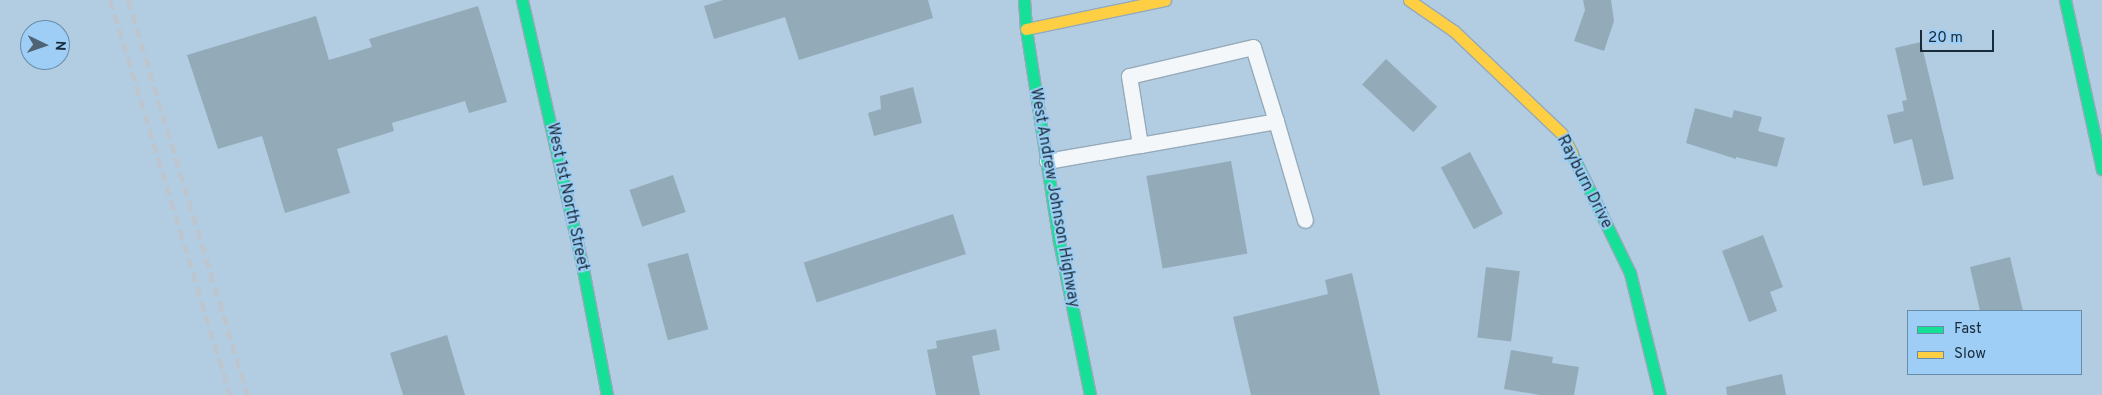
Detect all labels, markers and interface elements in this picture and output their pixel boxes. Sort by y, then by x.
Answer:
north arrow [20,20,70,70]
scale bar [1922,20,1996,52]
text: 20 m [1928,29,1963,48]
text: N [51,40,68,51]
street label: West Andrew Johnson Highway [1025,86,1083,310]
street label: West 1st North Street [542,121,592,273]
street label: Rayburn Drive [1552,132,1616,232]
legend [1907,310,2082,375]
text: Fast [1954,320,1982,339]
text: Slow [1954,345,1986,364]

